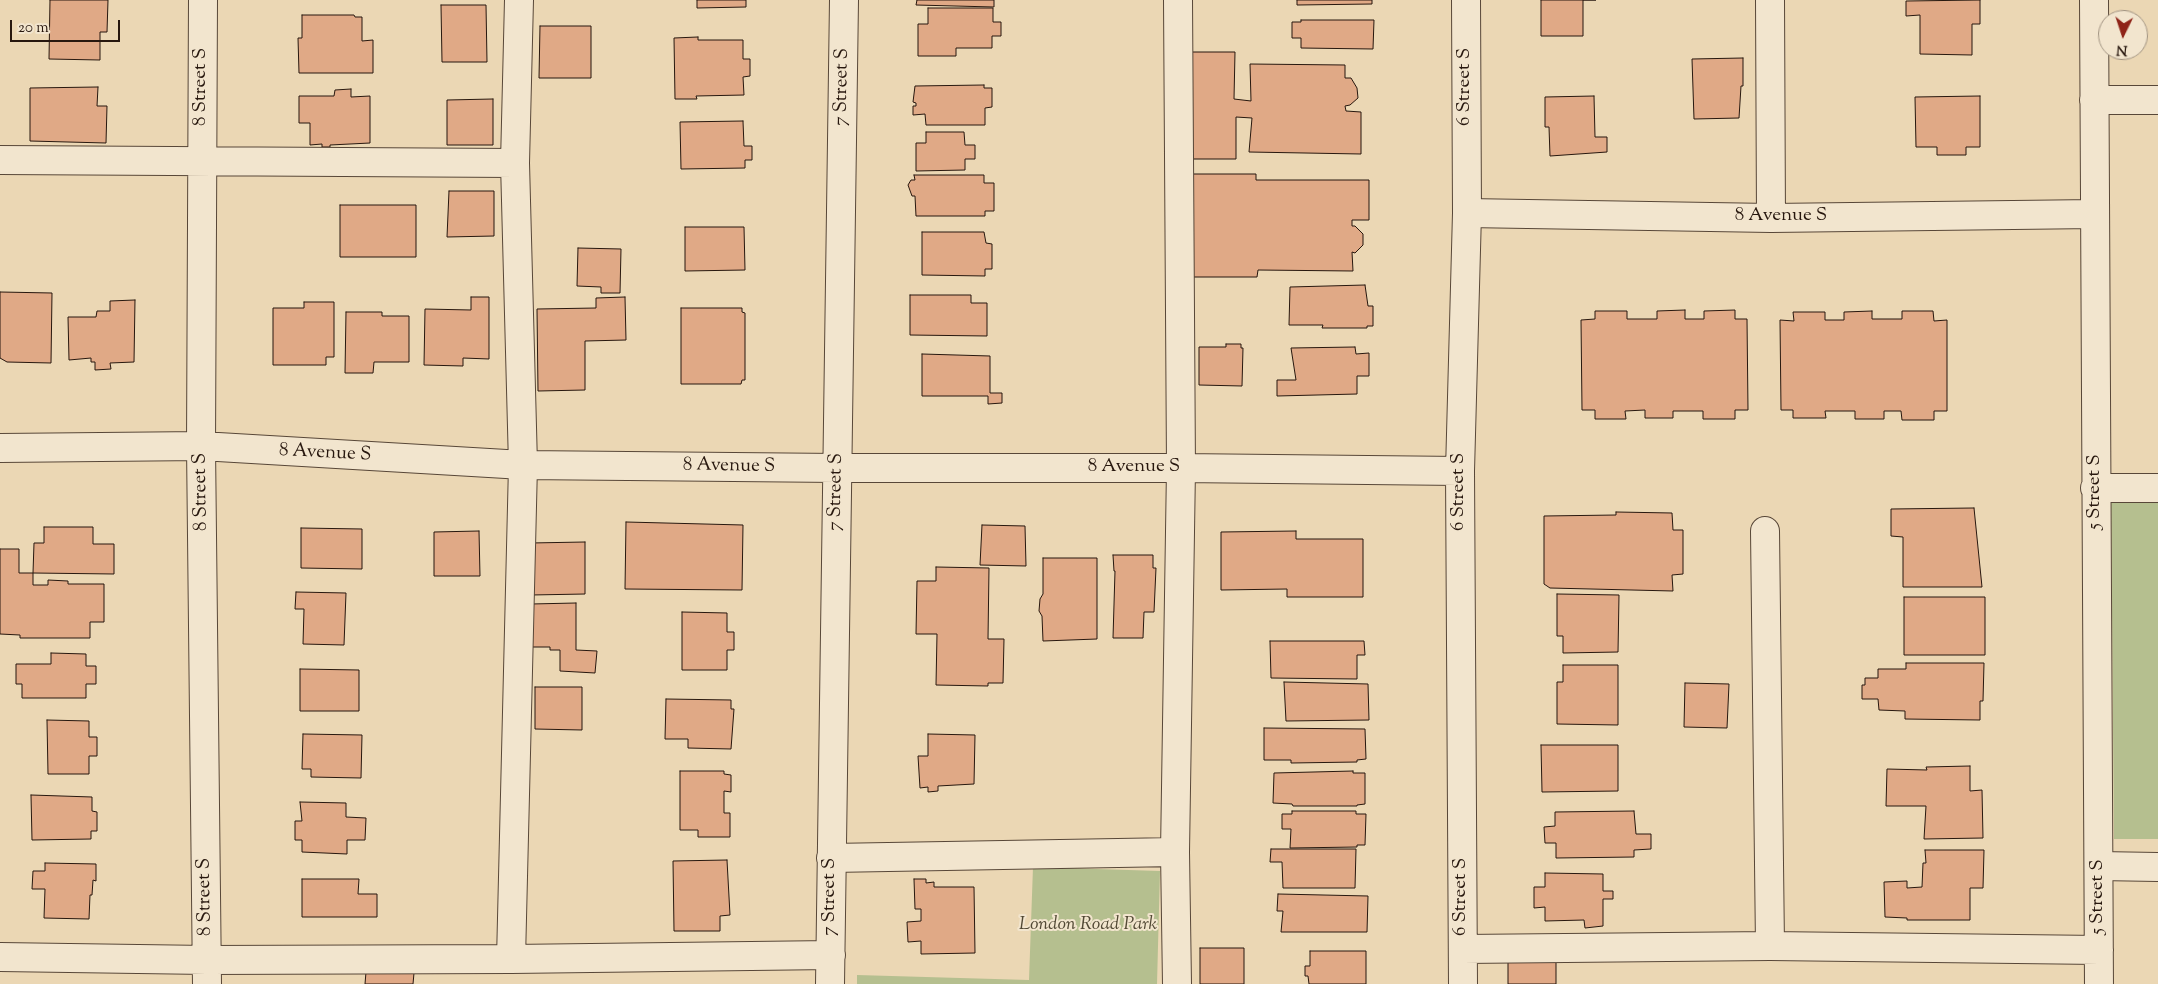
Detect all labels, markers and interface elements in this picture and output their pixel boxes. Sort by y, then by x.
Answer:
scale bar [12,10,122,42]
north arrow [2098,10,2148,60]
text: 20 m [18,18,49,39]
text: N [2116,39,2128,59]
street label: 8 Street S [191,48,213,126]
street label: 7 Street S [831,48,855,126]
street label: 6 Street S [1455,48,1477,126]
street label: 8 Avenue S [1735,206,1827,228]
street label: 8 Avenue S [278,440,372,468]
street label: 8 Street S [190,453,214,531]
street label: 7 Street S [825,453,849,531]
street label: 6 Street S [1449,453,1471,531]
street label: 8 Avenue S [683,455,775,479]
street label: 5 Street S [2085,455,2107,529]
street label: 8 Avenue S [1088,457,1180,479]
street label: 8 Street S [194,858,218,936]
street label: 7 Street S [820,858,842,936]
street label: 6 Street S [1451,858,1473,936]
street label: 5 Street S [2088,860,2110,934]
park label: London Road Park [1019,915,1157,937]

